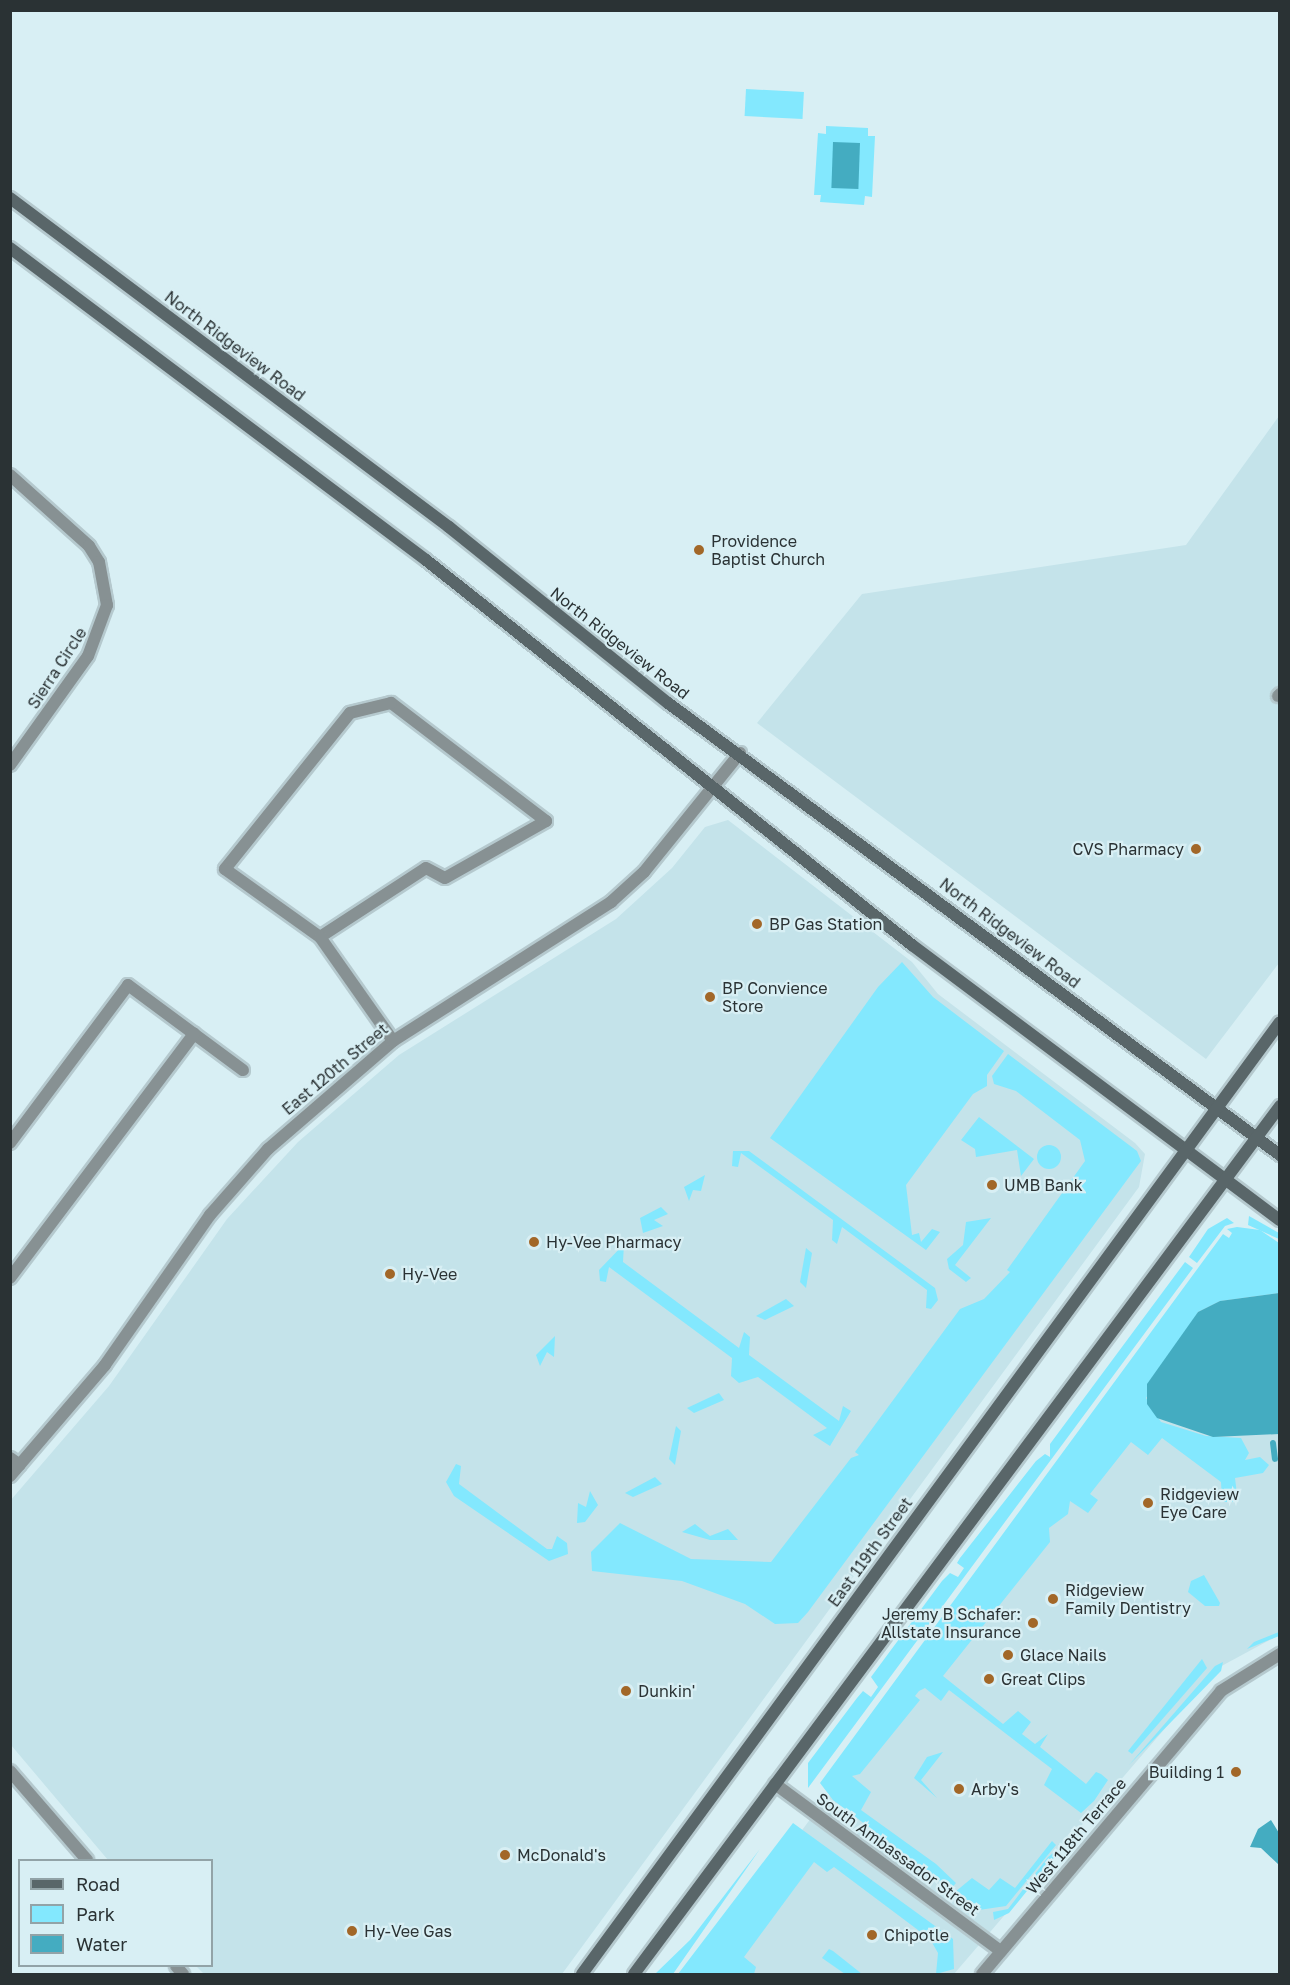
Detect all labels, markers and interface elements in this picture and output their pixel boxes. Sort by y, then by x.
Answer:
street label: North Ridgeview Road [161,287,309,405]
place label: Providence Baptist Church [711,531,825,569]
marker: Providence Baptist Church [692,543,706,557]
street label: North Ridgeview Road [547,583,693,703]
street label: Sierra Circle [24,624,90,712]
place label: CVS Pharmacy [1073,839,1184,859]
marker: CVS Pharmacy [1189,842,1203,856]
street label: North Ridgeview Road [936,874,1084,992]
place label: BP Gas Station [769,914,882,934]
marker: BP Gas Station [750,917,764,931]
place label: BP Convience Store [722,978,828,1016]
marker: BP Convience Store [703,990,717,1004]
street label: East 120th Street [278,1019,392,1119]
place label: UMB Bank [1004,1175,1083,1195]
marker: UMB Bank [985,1178,999,1192]
place label: Hy-Vee Pharmacy [546,1232,681,1252]
marker: Hy-Vee Pharmacy [527,1235,541,1249]
place label: Hy-Vee [402,1264,457,1284]
marker: Hy-Vee [383,1267,397,1281]
place label: Ridgeview Eye Care [1160,1484,1239,1522]
street label: East 119th Street [824,1494,916,1610]
marker: Ridgeview Eye Care [1141,1496,1155,1510]
place label: Ridgeview Family Dentistry [1065,1580,1191,1618]
marker: Ridgeview Family Dentistry [1046,1592,1060,1606]
place label: Jeremy B Schafer: Allstate Insurance [881,1604,1021,1642]
marker: Jeremy B Schafer: Allstate Insurance [1026,1616,1040,1630]
place label: Glace Nails [1020,1645,1107,1665]
marker: Glace Nails [1001,1648,1015,1662]
place label: Great Clips [1001,1669,1086,1689]
marker: Great Clips [982,1672,996,1686]
place label: Dunkin' [638,1681,695,1701]
marker: Dunkin' [619,1684,633,1698]
place label: Building 1 [1149,1762,1224,1782]
marker: Building 1 [1229,1765,1243,1779]
street label: West 118th Terrace [1022,1774,1130,1898]
place label: Arby's [971,1779,1019,1799]
marker: Arby's [952,1782,966,1796]
street label: South Ambassador Street [813,1788,983,1920]
place label: McDonald's [517,1845,606,1865]
marker: McDonald's [498,1848,512,1862]
legend [18,1859,213,1967]
text: Road [76,1873,120,1895]
text: Park [76,1903,115,1925]
place label: Hy-Vee Gas [364,1921,452,1941]
marker: Hy-Vee Gas [345,1924,359,1938]
place label: Chipotle [884,1925,949,1945]
marker: Chipotle [865,1928,879,1942]
text: Water [76,1933,127,1955]

